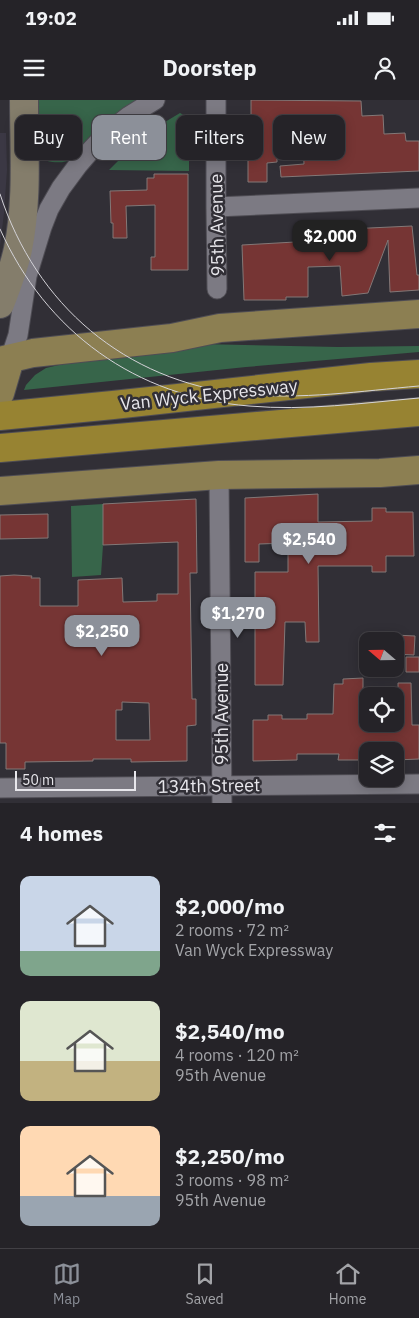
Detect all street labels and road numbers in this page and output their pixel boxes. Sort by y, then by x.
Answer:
street label: 95th Avenue [204,173,229,276]
street label: Van Wyck Expressway [119,374,299,415]
street label: 95th Avenue [210,663,233,765]
street label: 134th Street [158,773,260,798]

